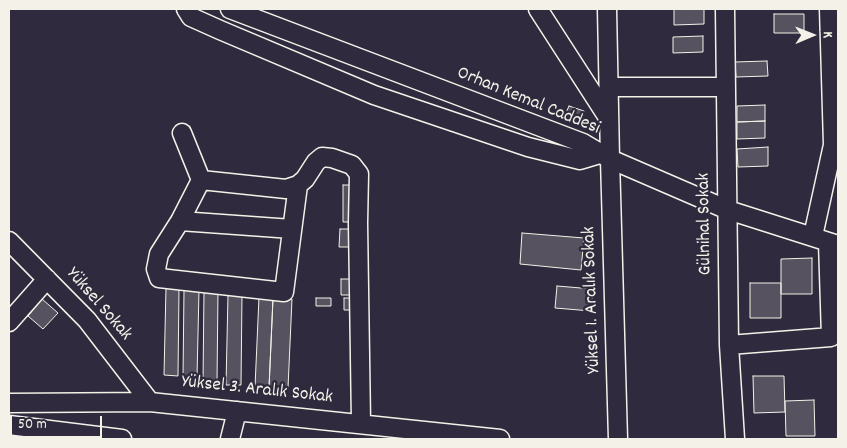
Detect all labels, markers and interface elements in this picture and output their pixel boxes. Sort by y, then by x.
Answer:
north arrow [787,10,837,60]
text: K [817,31,837,38]
street label: Orhan Kemal Caddesi [453,63,603,141]
street label: Gülnihal Sokak [694,173,718,275]
street label: Yüksel 1. Aralık Sokak [579,226,607,374]
street label: Yüksel Sokak [60,264,136,346]
street label: Yüksel 3. Aralık Sokak [180,372,334,410]
scale bar [12,406,105,438]
text: 50 m [18,414,47,436]

